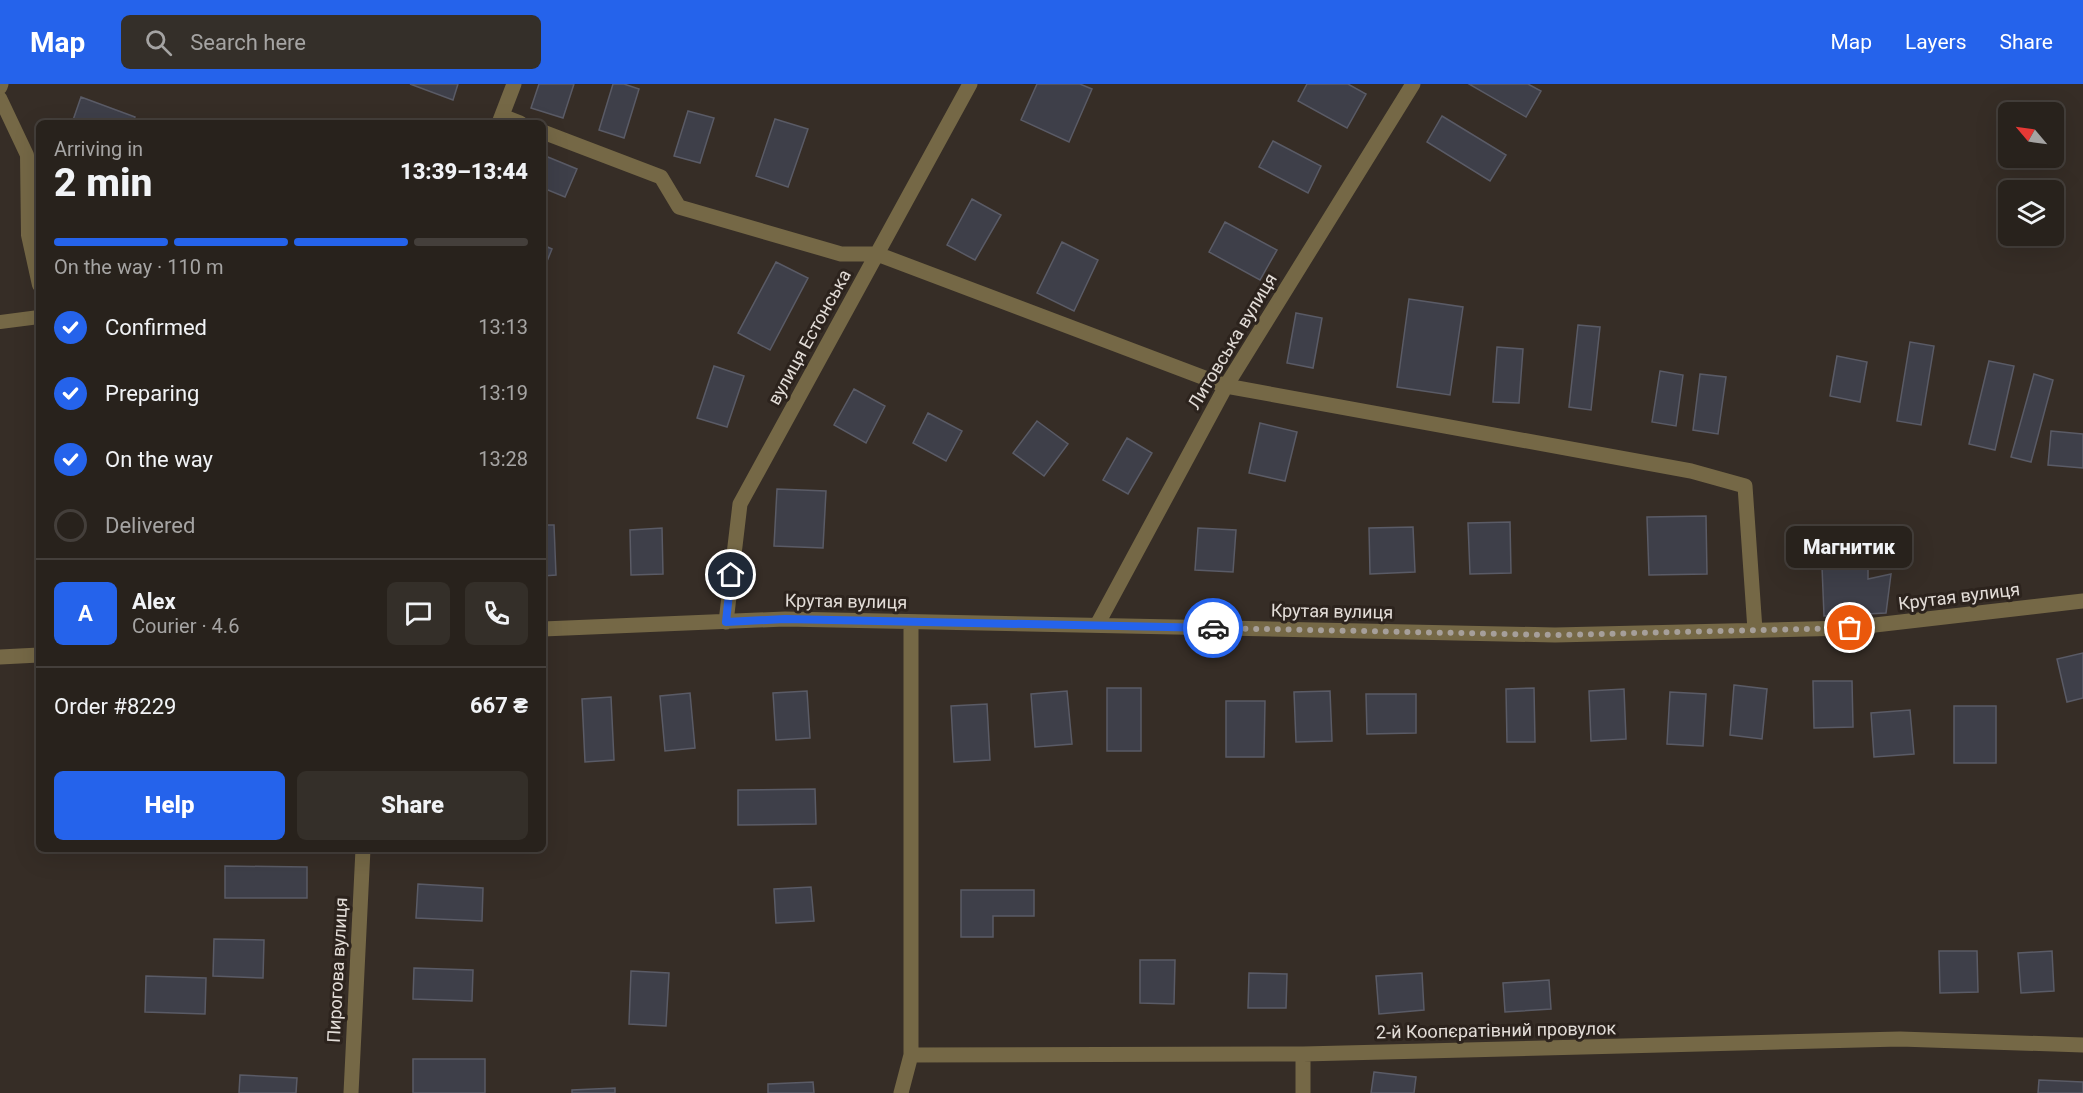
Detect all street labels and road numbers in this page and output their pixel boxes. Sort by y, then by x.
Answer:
street label: вулиця Естонська [763,266,855,408]
street label: Литовська вулиця [1183,269,1281,413]
street label: Крутая вулиця [1897,578,2021,614]
street label: Крутая вулиця [785,589,907,613]
street label: Крутая вулиця [1271,599,1393,623]
street label: Пирогова вулиця [323,897,351,1043]
street label: 2-й Коопєратівний провулок [1376,1017,1616,1043]

